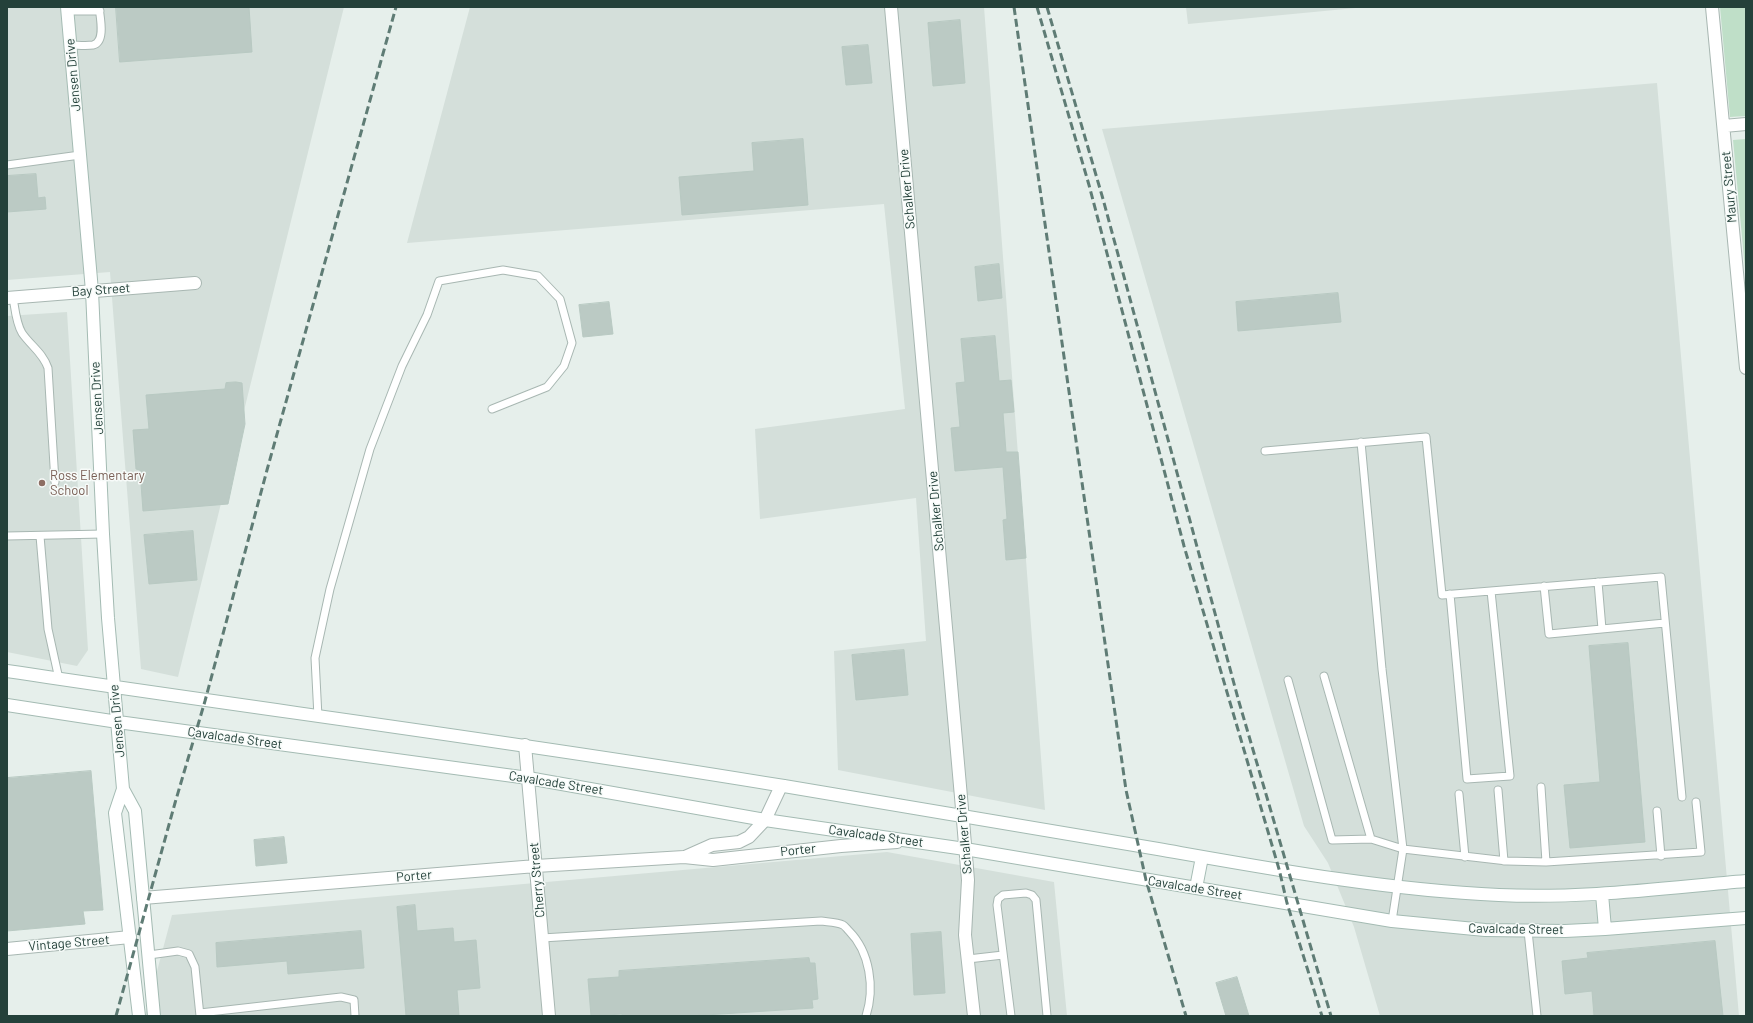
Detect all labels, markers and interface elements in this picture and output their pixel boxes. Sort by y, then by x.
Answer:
street label: Jensen Drive [62,38,84,112]
street label: Schalker Drive [896,148,918,230]
street label: Maury Street [1718,150,1740,224]
street label: Bay Street [71,280,131,300]
street label: Jensen Drive [87,361,107,435]
place label: Ross Elementary School [50,468,145,499]
street label: Schalker Drive [925,470,947,552]
marker: Ross Elementary School [37,478,47,488]
street label: Jensen Drive [106,684,128,758]
street label: Cavalcade Street [187,724,283,752]
street label: Cavalcade Street [508,768,604,798]
street label: Schalker Drive [953,793,975,875]
street label: Cavalcade Street [828,822,924,850]
street label: Porter [779,840,817,860]
street label: Cherry Street [526,842,548,918]
street label: Porter [396,867,432,885]
street label: Cavalcade Street [1147,873,1243,903]
street label: Cavalcade Street [1468,920,1564,938]
street label: Vintage Street [28,932,110,954]

